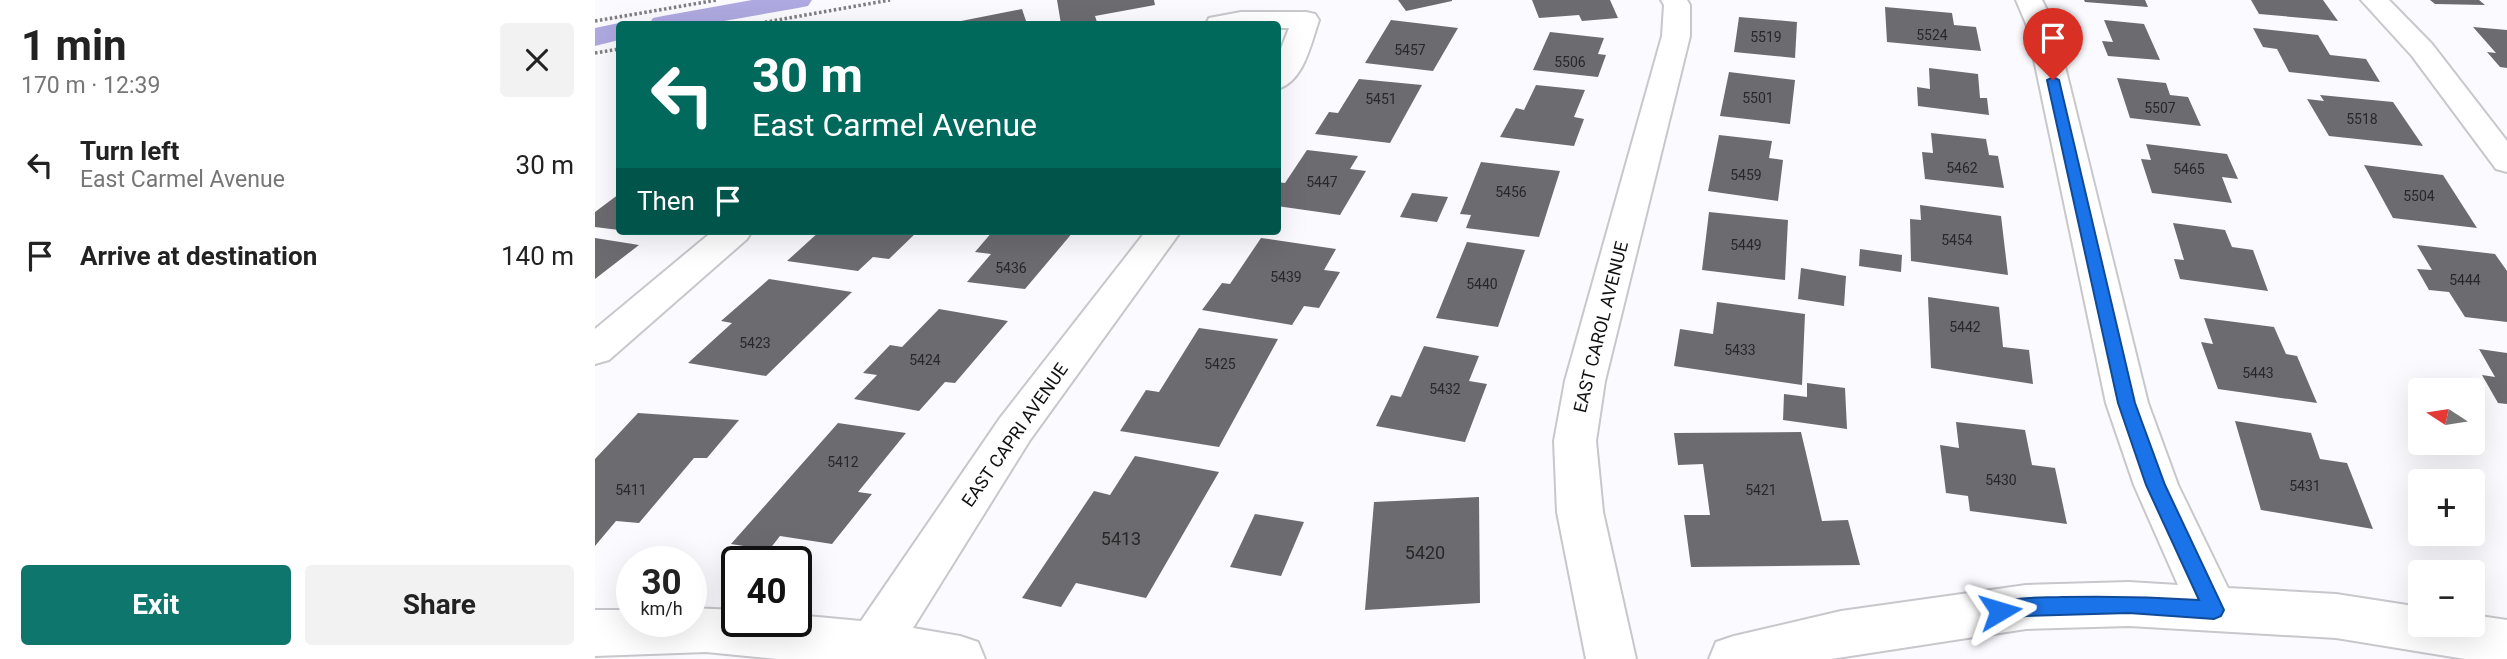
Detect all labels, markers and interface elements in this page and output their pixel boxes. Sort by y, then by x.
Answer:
pin [2023,8,2083,80]
icon: arrive [2034,19,2072,57]
text: 1 min [21,21,127,70]
button: close [500,23,574,97]
house number: 5524 [1916,27,1948,43]
house number: 5519 [1750,29,1782,45]
house number: 5457 [1394,42,1426,58]
text: 30 m [752,47,863,104]
icon: left [637,49,728,140]
house number: 5506 [1554,54,1586,70]
text: 170 m · 12:39 [21,72,160,99]
house number: 5501 [1742,90,1774,106]
house number: 5451 [1365,91,1397,107]
house number: 5507 [2144,100,2176,116]
text: East Carmel Avenue [752,106,1037,144]
house number: 5518 [2346,111,2378,127]
text: Turn left [80,136,179,166]
icon: left [21,146,59,184]
text: 30 m [516,150,574,180]
house number: 5462 [1946,160,1978,176]
house number: 5465 [2173,161,2205,177]
text: East Carmel Avenue [80,166,285,193]
house number: 5459 [1730,167,1762,183]
house number: 5447 [1306,174,1338,190]
icon: arrive [709,182,747,220]
house number: 5456 [1495,184,1527,200]
text: Then [637,186,695,216]
house number: 5504 [2403,188,2435,204]
house number: 5454 [1941,232,1973,248]
icon: arrive [21,237,59,275]
house number: 5449 [1730,237,1762,253]
street label: EAST CAROL AVENUE [1569,239,1632,415]
text: Arrive at destination [80,241,317,271]
text: 140 m [501,241,574,271]
house number: 5436 [995,260,1027,276]
house number: 5439 [1270,269,1302,285]
house number: 5444 [2449,272,2481,288]
house number: 5440 [1466,276,1498,292]
house number: 5442 [1949,319,1981,335]
house number: 5423 [739,335,771,351]
house number: 5433 [1724,342,1756,358]
house number: 5424 [909,352,941,368]
house number: 5425 [1204,356,1236,372]
street label: EAST CAPRI AVENUE [957,359,1072,510]
house number: 5443 [2242,365,2274,381]
north arrow [2408,378,2485,455]
map controls [2408,378,2485,637]
house number: 5432 [1429,381,1461,397]
house number: 5412 [827,454,859,470]
button: + [2408,469,2485,546]
house number: 5430 [1985,472,2017,488]
house number: 5431 [2289,478,2321,494]
house number: 5411 [615,482,647,498]
house number: 5421 [1745,482,1777,498]
house number: 5413 [1101,528,1141,549]
house number: 5420 [1405,542,1445,563]
speed limit sign: 40 [721,546,812,637]
button: − [2408,560,2485,637]
text: 30 [641,562,682,603]
button: Exit [21,565,291,645]
button: Share [305,565,574,645]
position arrow [1963,574,2037,648]
text: km/h [640,598,683,619]

